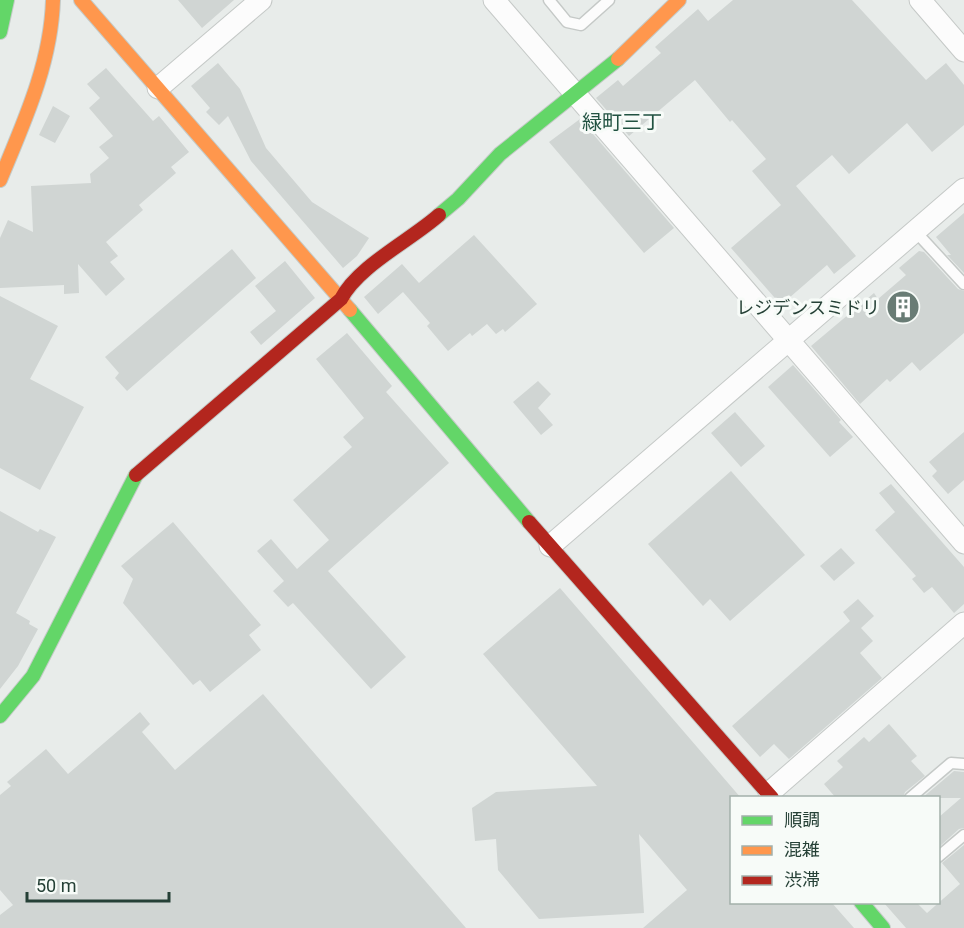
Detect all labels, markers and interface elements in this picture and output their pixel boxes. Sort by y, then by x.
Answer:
district label: 緑町三丁 [582,110,662,134]
building icon: レジデンスミドリ [885,289,921,325]
place label: レジデンスミドリ [736,297,880,318]
legend [730,796,940,904]
text: 順調 [784,809,820,830]
text: 混雑 [784,839,820,860]
scale bar [27,865,170,903]
text: 渋滞 [784,869,820,890]
text: 50 m [36,875,76,896]

